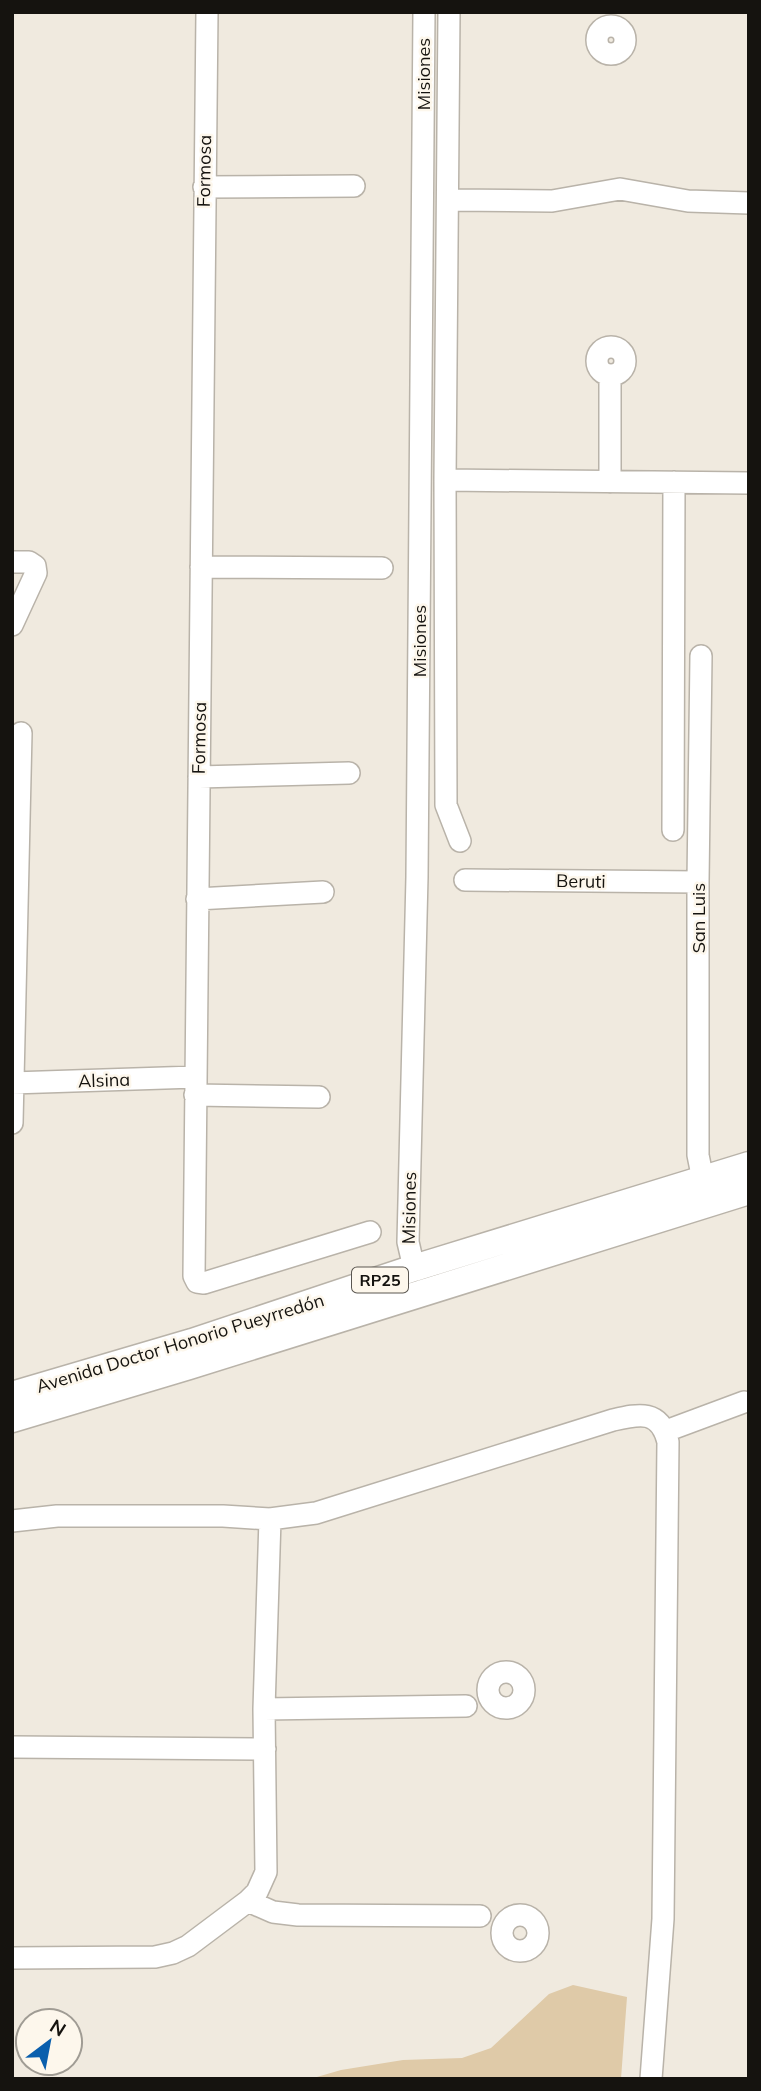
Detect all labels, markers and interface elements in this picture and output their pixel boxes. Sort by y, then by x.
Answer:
street label: Misiones [412,38,435,110]
street label: Formosa [192,135,216,207]
street label: Misiones [408,605,431,677]
street label: Formosa [187,702,211,774]
street label: Beruti [556,869,606,893]
street label: San Luis [687,883,710,953]
street label: Alsina [78,1068,130,1092]
street label: Misiones [397,1171,421,1244]
road number: RP25 [352,1268,408,1292]
street label: Avenida Doctor Honorio Pueyrredón [33,1288,327,1398]
north arrow [14,2007,84,2077]
text: N [46,2014,70,2042]

